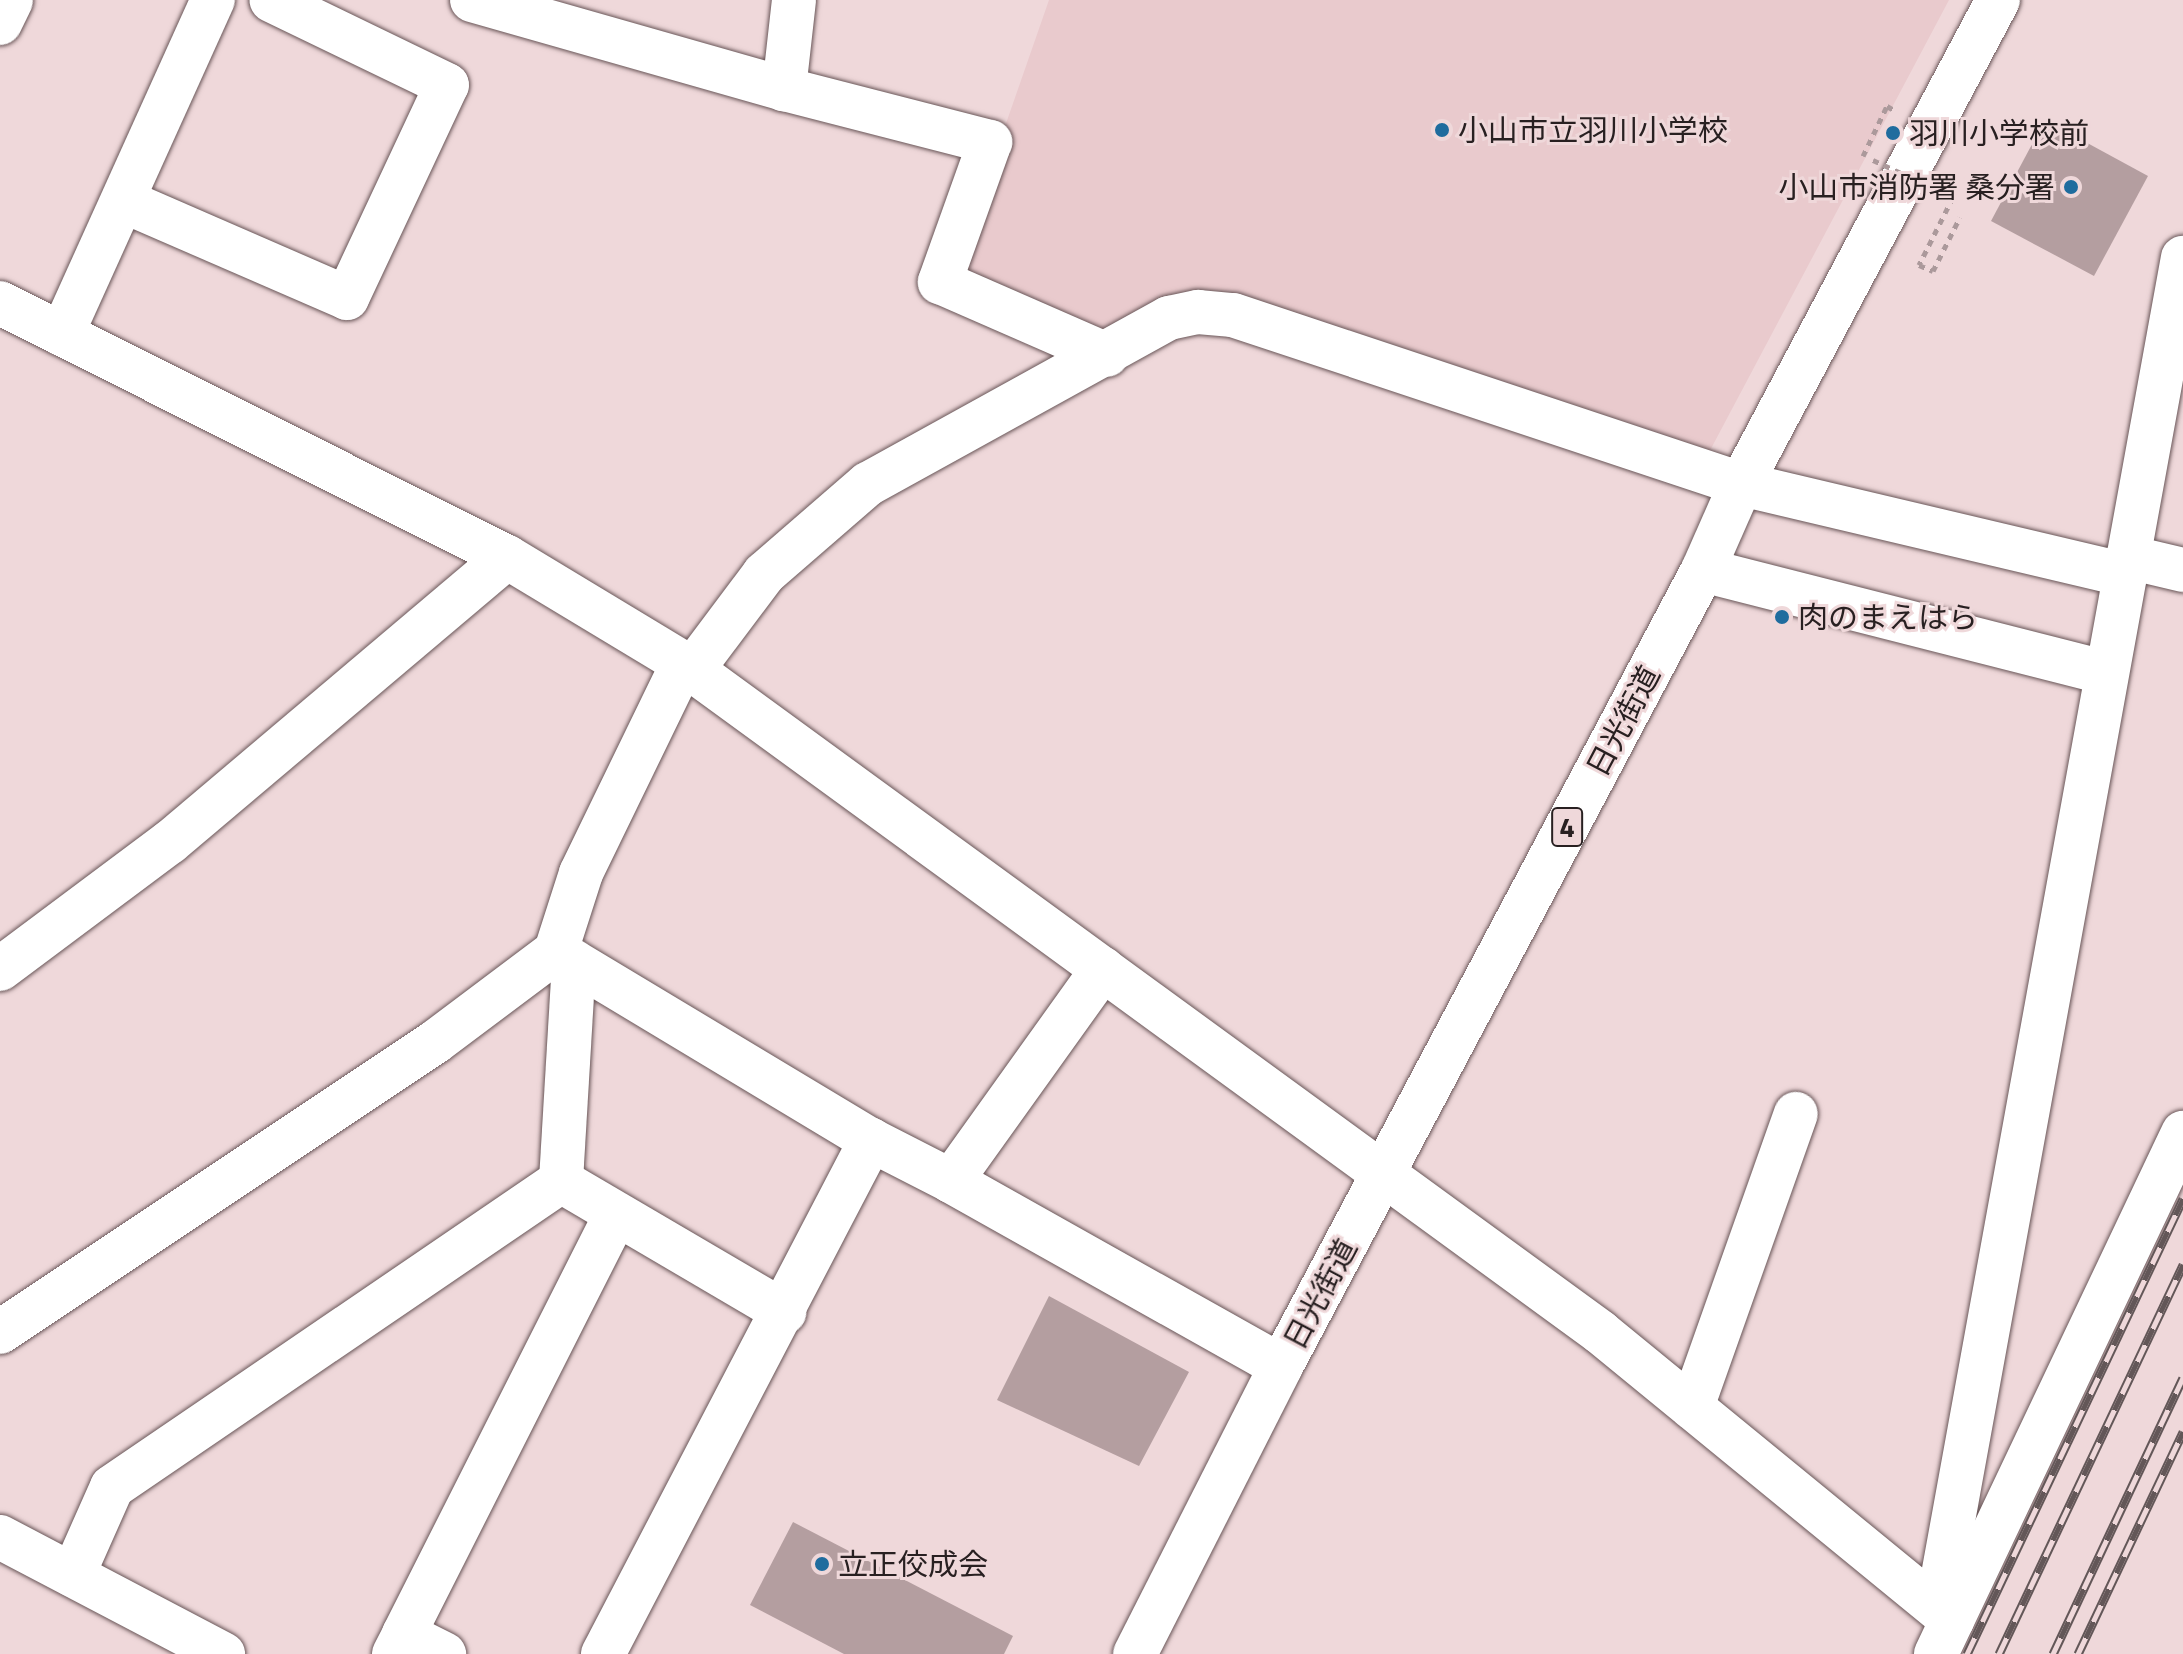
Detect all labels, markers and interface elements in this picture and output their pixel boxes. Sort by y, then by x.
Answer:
place label: 小山市立羽川小学校 [1458,112,1728,148]
place label: 羽川小学校前 [1909,115,2089,151]
marker: 小山市立羽川小学校 [1433,121,1451,139]
marker: 羽川小学校前 [1884,124,1902,142]
place label: 小山市消防署 桑分署 [1778,169,2055,205]
marker: 小山市消防署 桑分署 [2062,178,2080,196]
place label: 肉のまえはら [1798,599,1978,635]
marker: 肉のまえはら [1773,608,1791,626]
street label: 日光街道 [1579,660,1667,782]
road number: 4 [1551,803,1583,851]
street label: 日光街道 [1276,1233,1364,1355]
place label: 立正佼成会 [838,1546,988,1582]
marker: 立正佼成会 [813,1555,831,1573]

